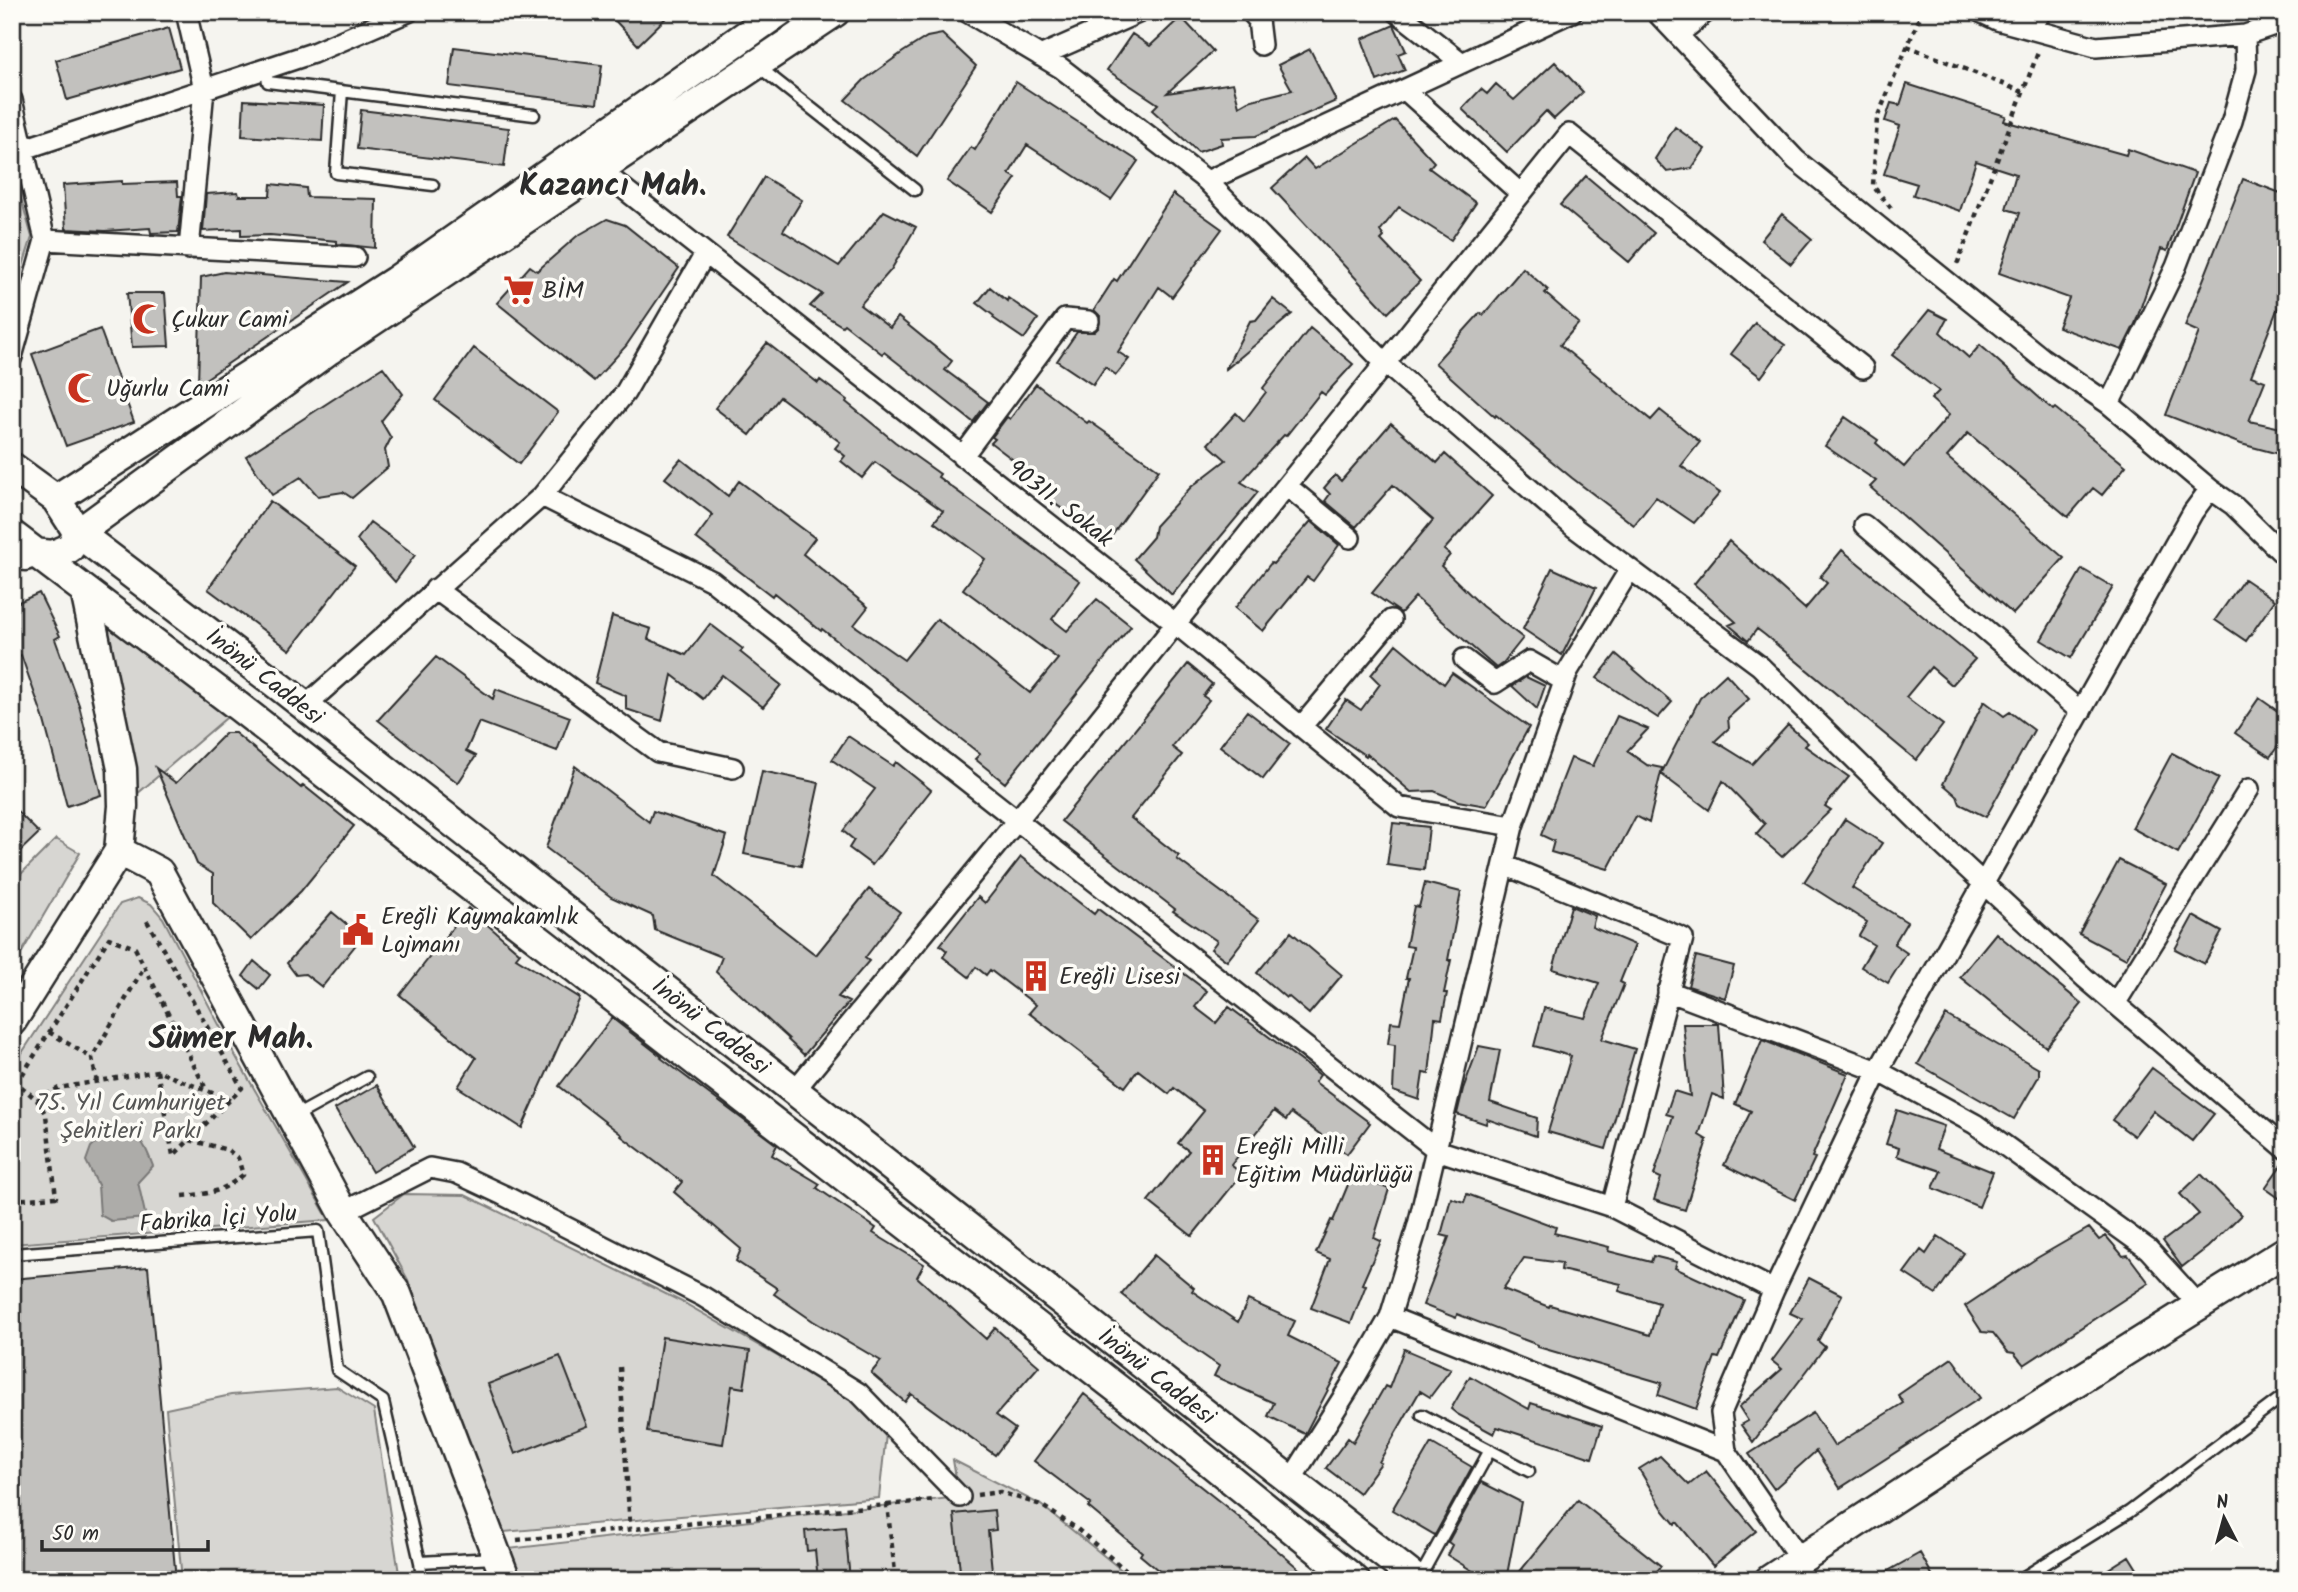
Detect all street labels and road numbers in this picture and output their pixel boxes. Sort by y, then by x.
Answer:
street label: 90311. Sokak [999,450,1122,559]
street label: İnönü Caddesi [196,618,333,737]
street label: İnönü Caddesi [642,968,779,1087]
street label: Fabrika İçi Yolu [138,1195,299,1244]
street label: İnönü Caddesi [1088,1318,1225,1437]

